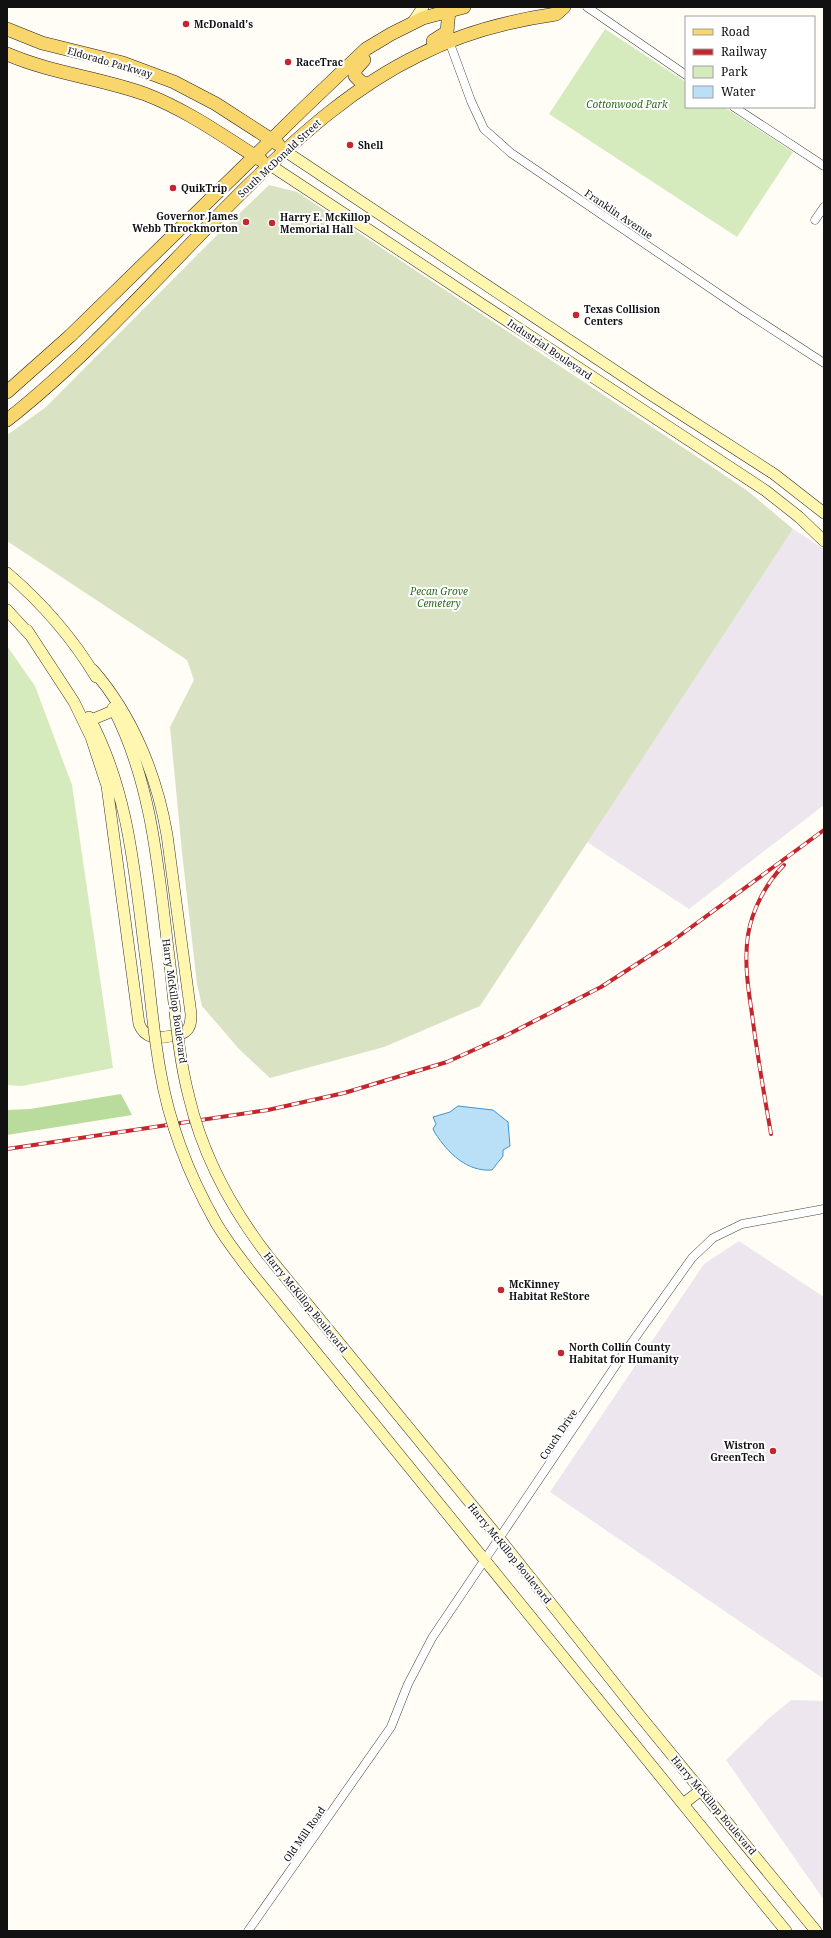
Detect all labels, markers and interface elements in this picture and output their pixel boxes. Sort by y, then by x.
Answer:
legend [685,16,815,108]
place label: McDonald's [194,17,253,31]
marker: McDonald's [181,19,191,29]
text: Road [721,23,751,40]
street label: Eldorado Parkway [66,43,154,81]
text: Railway [721,43,767,60]
place label: RaceTrac [296,55,343,69]
marker: RaceTrac [283,57,293,67]
text: Park [721,63,749,80]
text: Water [721,83,756,100]
park label: Cottonwood Park [586,97,668,111]
street label: South McDonald Street [234,115,324,200]
place label: Shell [358,138,384,152]
marker: Shell [345,140,355,150]
place label: QuikTrip [181,181,227,195]
marker: QuikTrip [168,183,178,193]
street label: Franklin Avenue [582,186,656,242]
place label: Governor James Webb Throckmorton [132,209,238,235]
place label: Harry E. McKillop Memorial Hall [280,210,370,236]
marker: Governor James Webb Throckmorton [241,217,251,227]
marker: Harry E. McKillop Memorial Hall [267,218,277,228]
place label: Texas Collision Centers [584,302,661,328]
marker: Texas Collision Centers [571,310,581,320]
street label: Industrial Boulevard [505,315,595,383]
park label: Pecan Grove Cemetery [409,584,468,610]
street label: Harry McKillop Boulevard [159,938,191,1064]
street label: Harry McKillop Boulevard [261,1249,351,1355]
place label: McKinney Habitat ReStore [509,1277,590,1303]
marker: McKinney Habitat ReStore [496,1285,506,1295]
place label: North Collin County Habitat for Humanity [569,1340,679,1366]
marker: North Collin County Habitat for Humanity [556,1348,566,1358]
street label: Couch Drive [536,1406,580,1462]
place label: Wistron GreenTech [710,1438,765,1464]
marker: Wistron GreenTech [768,1446,778,1456]
street label: Harry McKillop Boulevard [465,1500,555,1606]
street label: Harry McKillop Boulevard [668,1752,760,1858]
street label: Old Mill Road [280,1803,328,1865]

